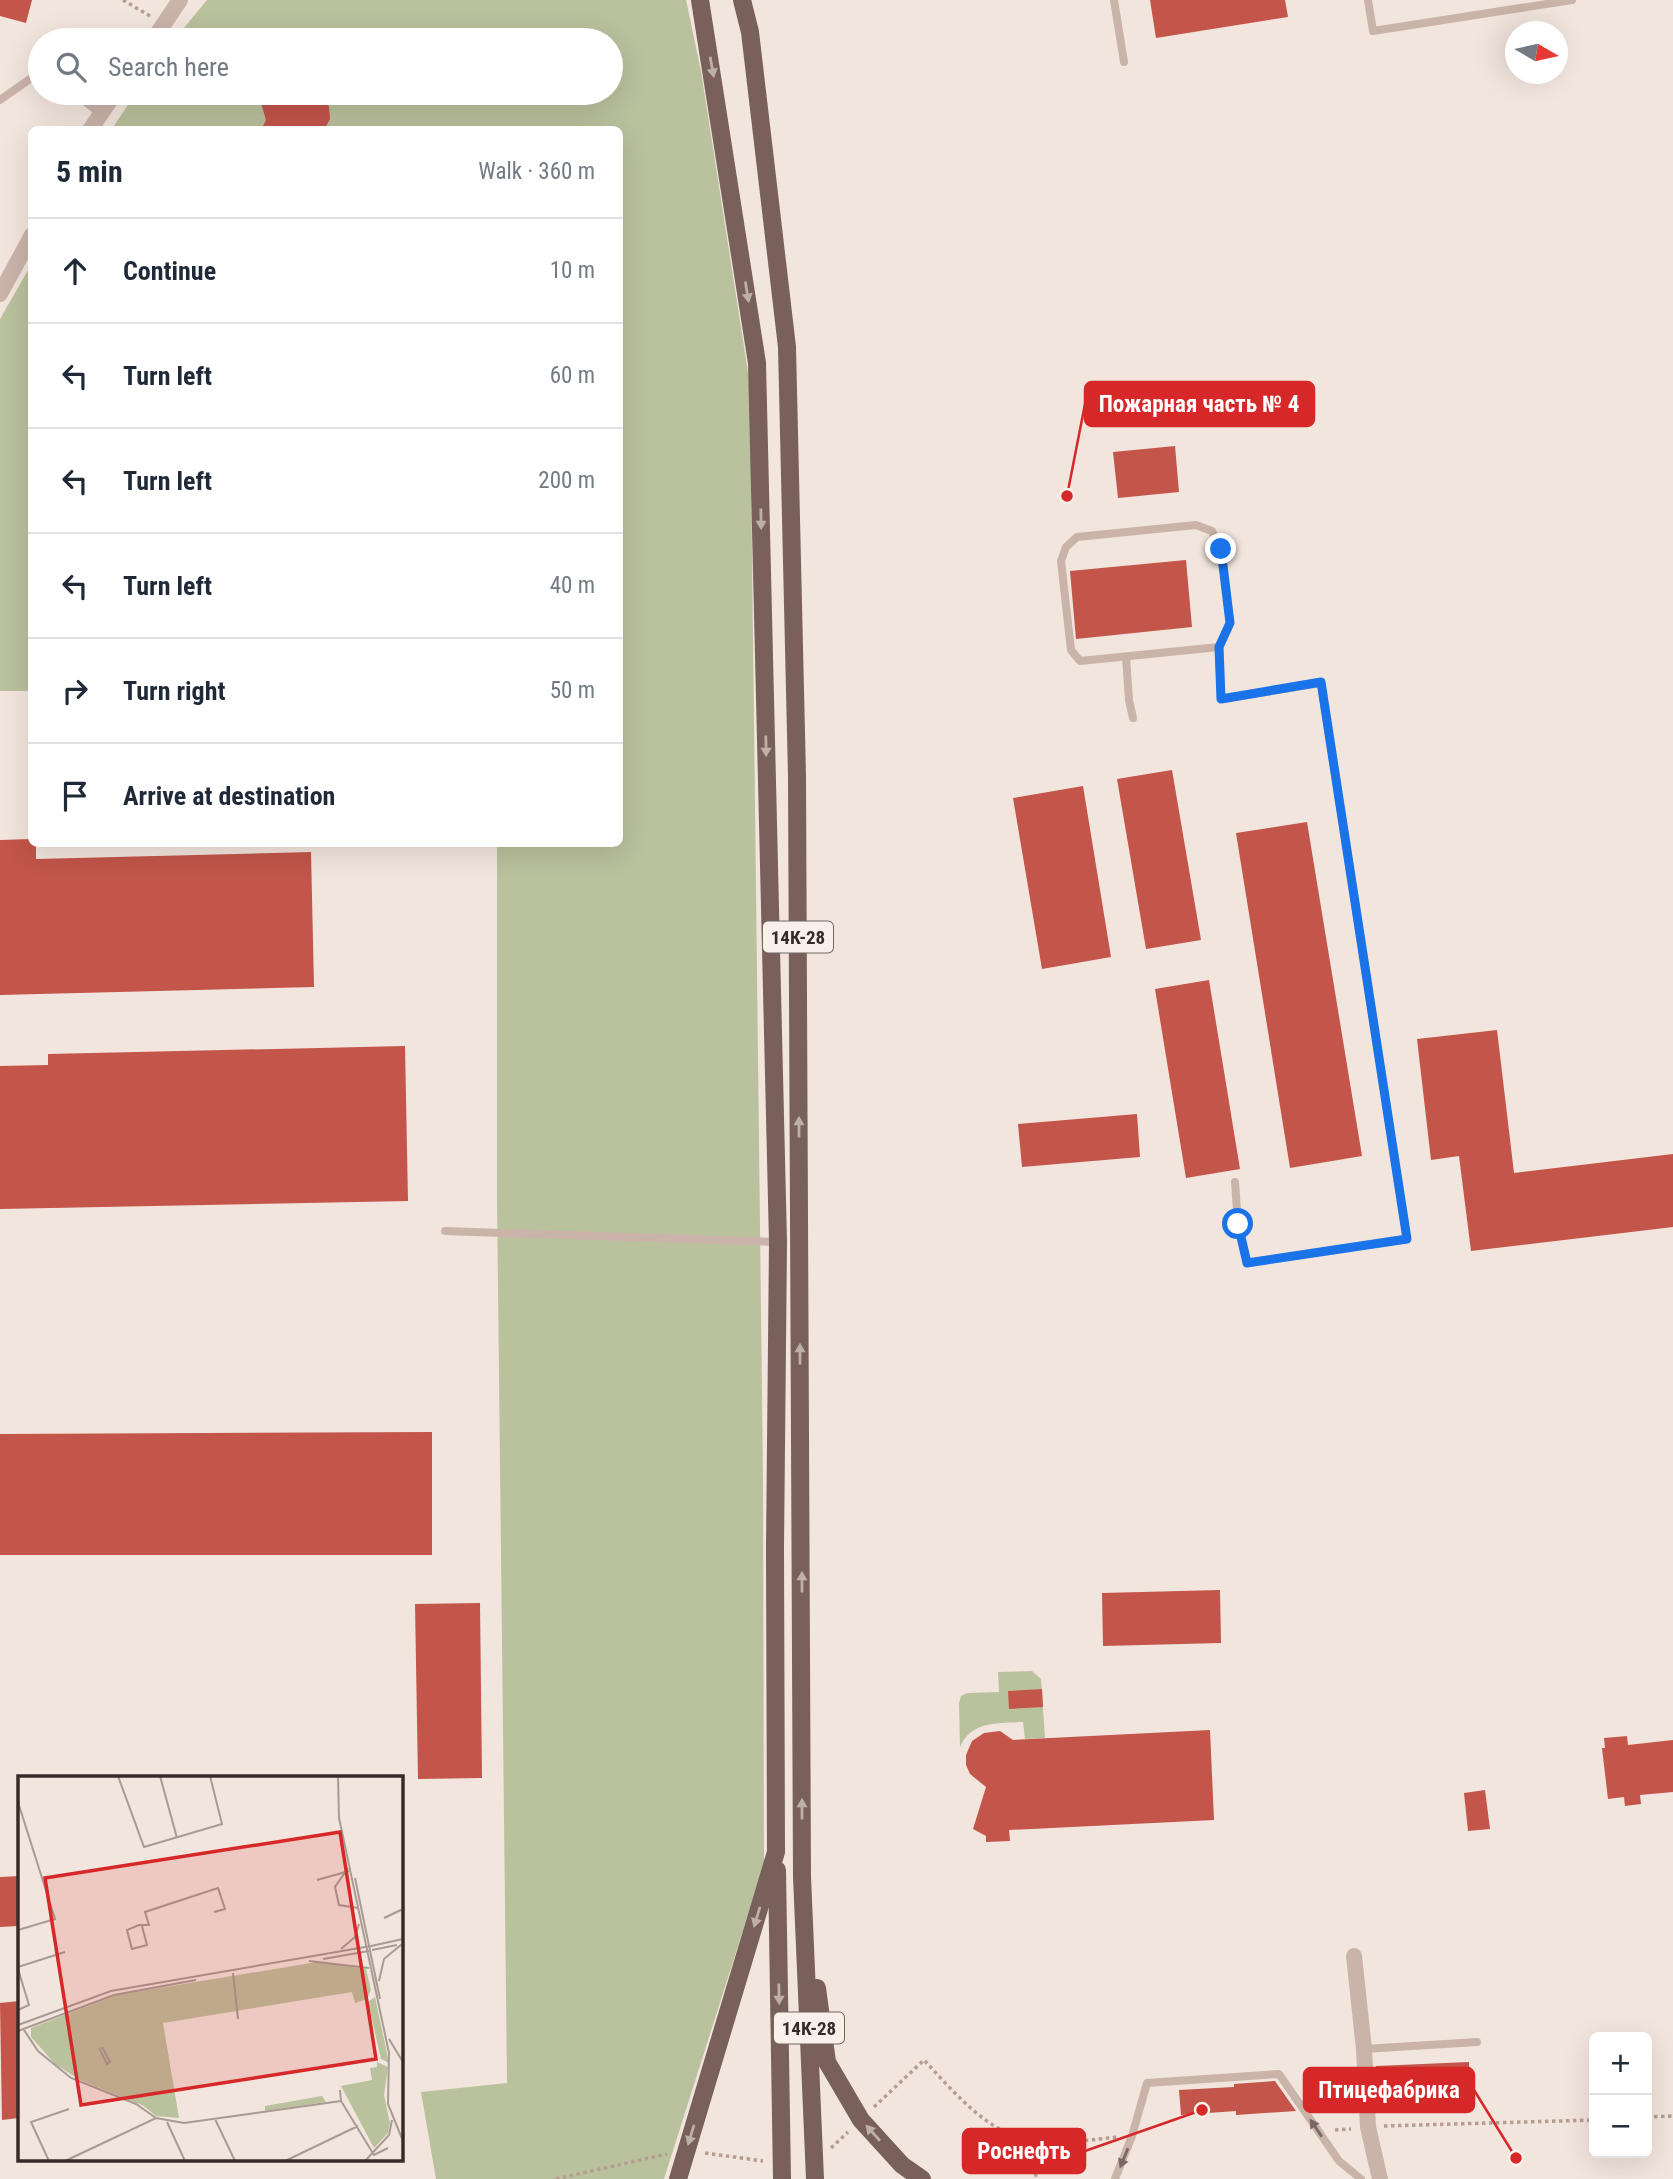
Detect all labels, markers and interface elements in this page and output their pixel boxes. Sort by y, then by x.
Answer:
north arrow [1505,21,1568,84]
search box [28,28,623,105]
icon: search [52,48,90,86]
text: Search here [108,52,229,82]
one-way arrow [707,56,718,78]
text: 5 min [56,154,123,189]
text: Walk · 360 m [478,158,595,185]
icon: ahead [56,252,94,290]
text: Continue [123,256,216,286]
text: 10 m [550,257,595,284]
one-way arrow [741,281,752,303]
icon: left [56,357,94,395]
text: Turn left [123,361,212,391]
text: 60 m [550,362,595,389]
callout: Пожарная часть № 4 [1085,382,1314,426]
text: Пожарная часть № 4 [1099,391,1299,418]
icon: left [56,462,94,500]
text: Turn left [123,466,212,496]
text: 200 m [538,467,595,494]
one-way arrow [755,508,767,530]
route end [1205,533,1236,564]
icon: left [56,567,94,605]
text: Turn left [123,571,212,601]
text: 40 m [550,572,595,599]
icon: right [56,672,94,710]
text: Turn right [123,676,225,706]
text: 50 m [550,677,595,704]
one-way arrow [761,735,772,757]
icon: arrive [56,777,94,815]
text: Arrive at destination [123,781,335,811]
road number: 14К-28 [763,922,833,953]
one-way arrow [793,1115,805,1137]
route start [1222,1208,1253,1239]
one-way arrow [795,1343,806,1365]
one-way arrow [796,1570,808,1592]
inset map [18,1776,402,2162]
one-way arrow [796,1798,808,1820]
one-way arrow [751,1907,761,1928]
one-way arrow [773,1983,785,2005]
road number: 14К-28 [774,2012,844,2044]
map controls [1589,2032,1652,2158]
button: + [1589,2032,1652,2095]
callout: Птицефабрика [1304,2068,1474,2112]
text: Птицефабрика [1318,2077,1460,2104]
button: − [1589,2095,1652,2158]
one-way arrow [1309,2119,1323,2137]
one-way arrow [866,2124,881,2141]
one-way arrow [685,2125,695,2146]
callout: Роснефть [963,2129,1085,2173]
text: Роснефть [977,2138,1071,2165]
one-way arrow [1118,2148,1129,2169]

